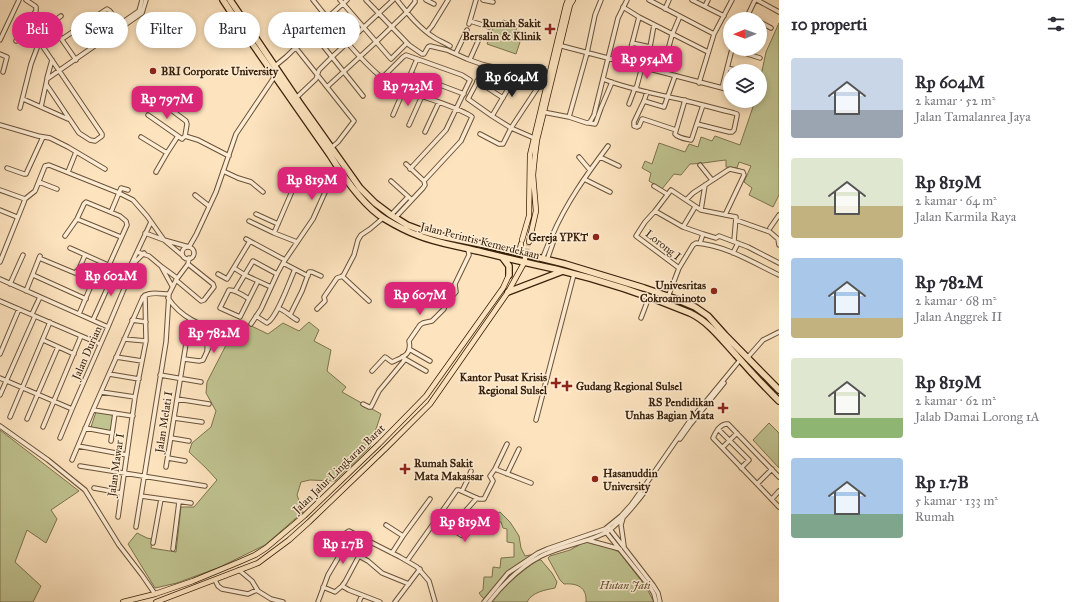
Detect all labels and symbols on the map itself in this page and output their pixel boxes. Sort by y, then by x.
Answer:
north arrow [723,12,767,56]
place label: Rumah Sakit Bersalin & Klinik [462,17,542,43]
marker: Rumah Sakit Bersalin & Klinik [544,23,556,35]
pin: Rp 954M [610,46,684,80]
pin: Rp 604M [475,64,549,98]
place label: BRI Corporate University [161,65,279,79]
marker: BRI Corporate University [148,66,158,76]
pin: Rp 723M [371,73,445,107]
pin: Rp 797M [130,86,204,120]
pin: Rp 819M [275,167,349,201]
street label: Jalan Perintis Kemerdekaan [418,220,541,263]
street label: Lorong I [643,227,684,263]
place label: Gereja YPKT [528,231,588,245]
marker: Gereja YPKT [591,232,601,242]
pin: Rp 602M [74,263,148,297]
place label: Univesritas Cokroaminoto [640,279,706,305]
pin: Rp 607M [383,282,457,316]
marker: Univesritas Cokroaminoto [709,286,719,296]
pin: Rp 782M [177,320,251,354]
street label: Jalan Durian [69,324,105,383]
place label: Kantor Pusat Krisis Regional Sulsel [460,371,548,397]
marker: Kantor Pusat Krisis Regional Sulsel [550,377,562,389]
marker: Gudang Regional Sulsel [561,380,573,392]
place label: Gudang Regional Sulsel [576,380,683,393]
street label: Jalan Melati I [153,390,176,455]
place label: RS Pendidikan Unhas Bagian Mata [625,396,714,422]
marker: RS Pendidikan Unhas Bagian Mata [717,402,729,414]
street label: Jalan Jalur Lingkaran Barat [290,422,388,518]
street label: Jalan Mawar I [105,432,128,499]
place label: Rumah Sakit Mata Makassar [414,457,484,483]
marker: Rumah Sakit Mata Makassar [399,463,411,475]
place label: Hasanuddin University [603,467,658,494]
marker: Hasanuddin University [590,474,600,484]
pin: Rp 819M [428,509,502,543]
pin: Rp 1.7B [306,531,380,565]
park label: Hutan Jati [598,579,651,592]

